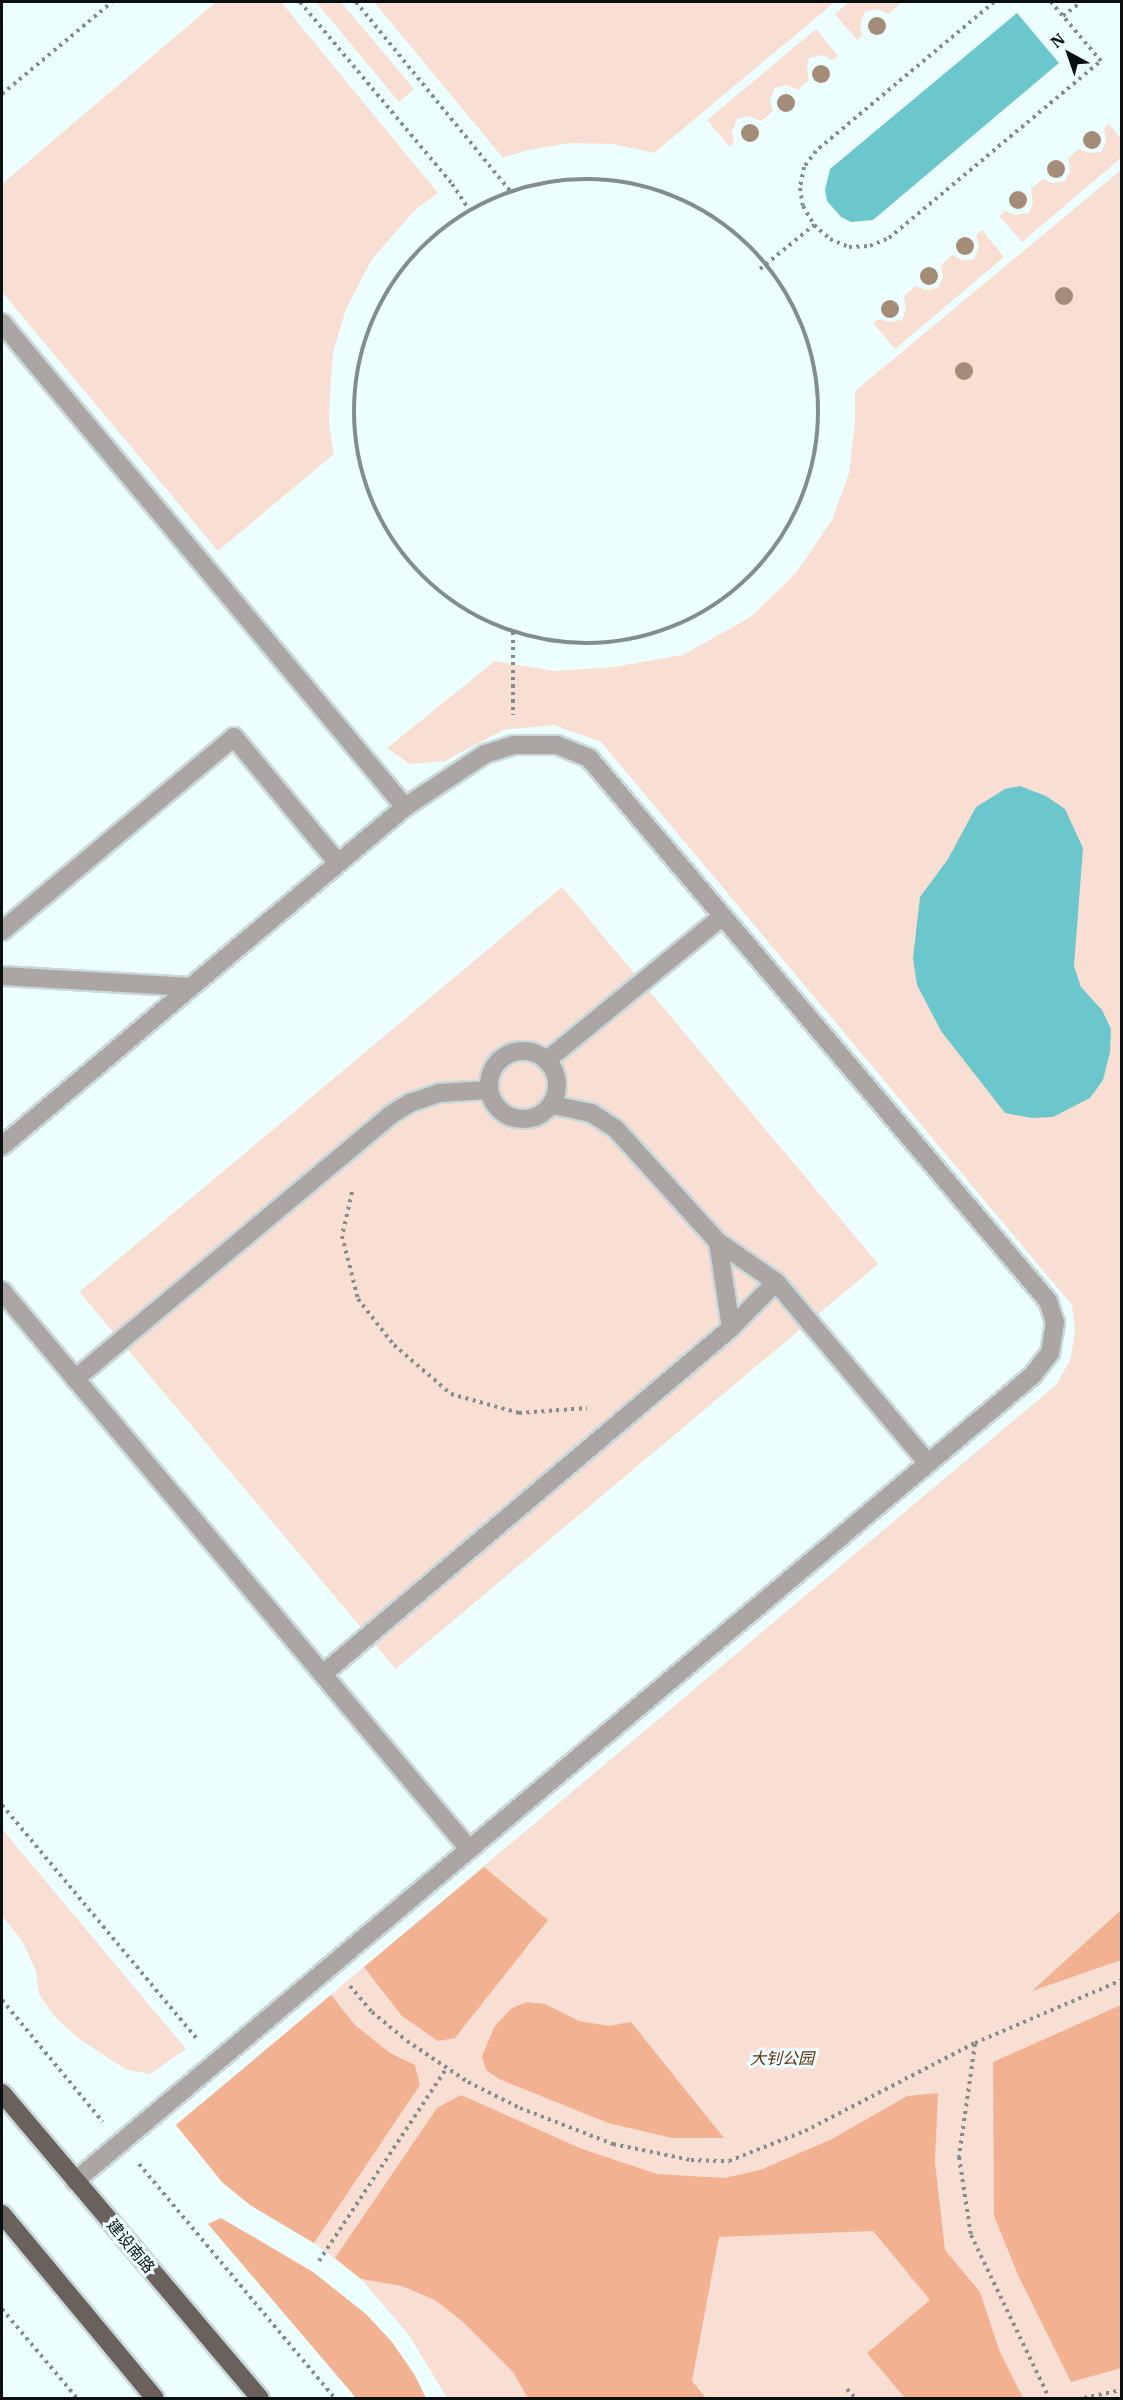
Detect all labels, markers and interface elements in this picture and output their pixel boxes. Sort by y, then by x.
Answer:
north arrow [1039,24,1099,84]
text: N [1046,28,1069,52]
park label: 大钊公园 [750,2048,814,2068]
street label: 建设南路 [103,2215,159,2277]

